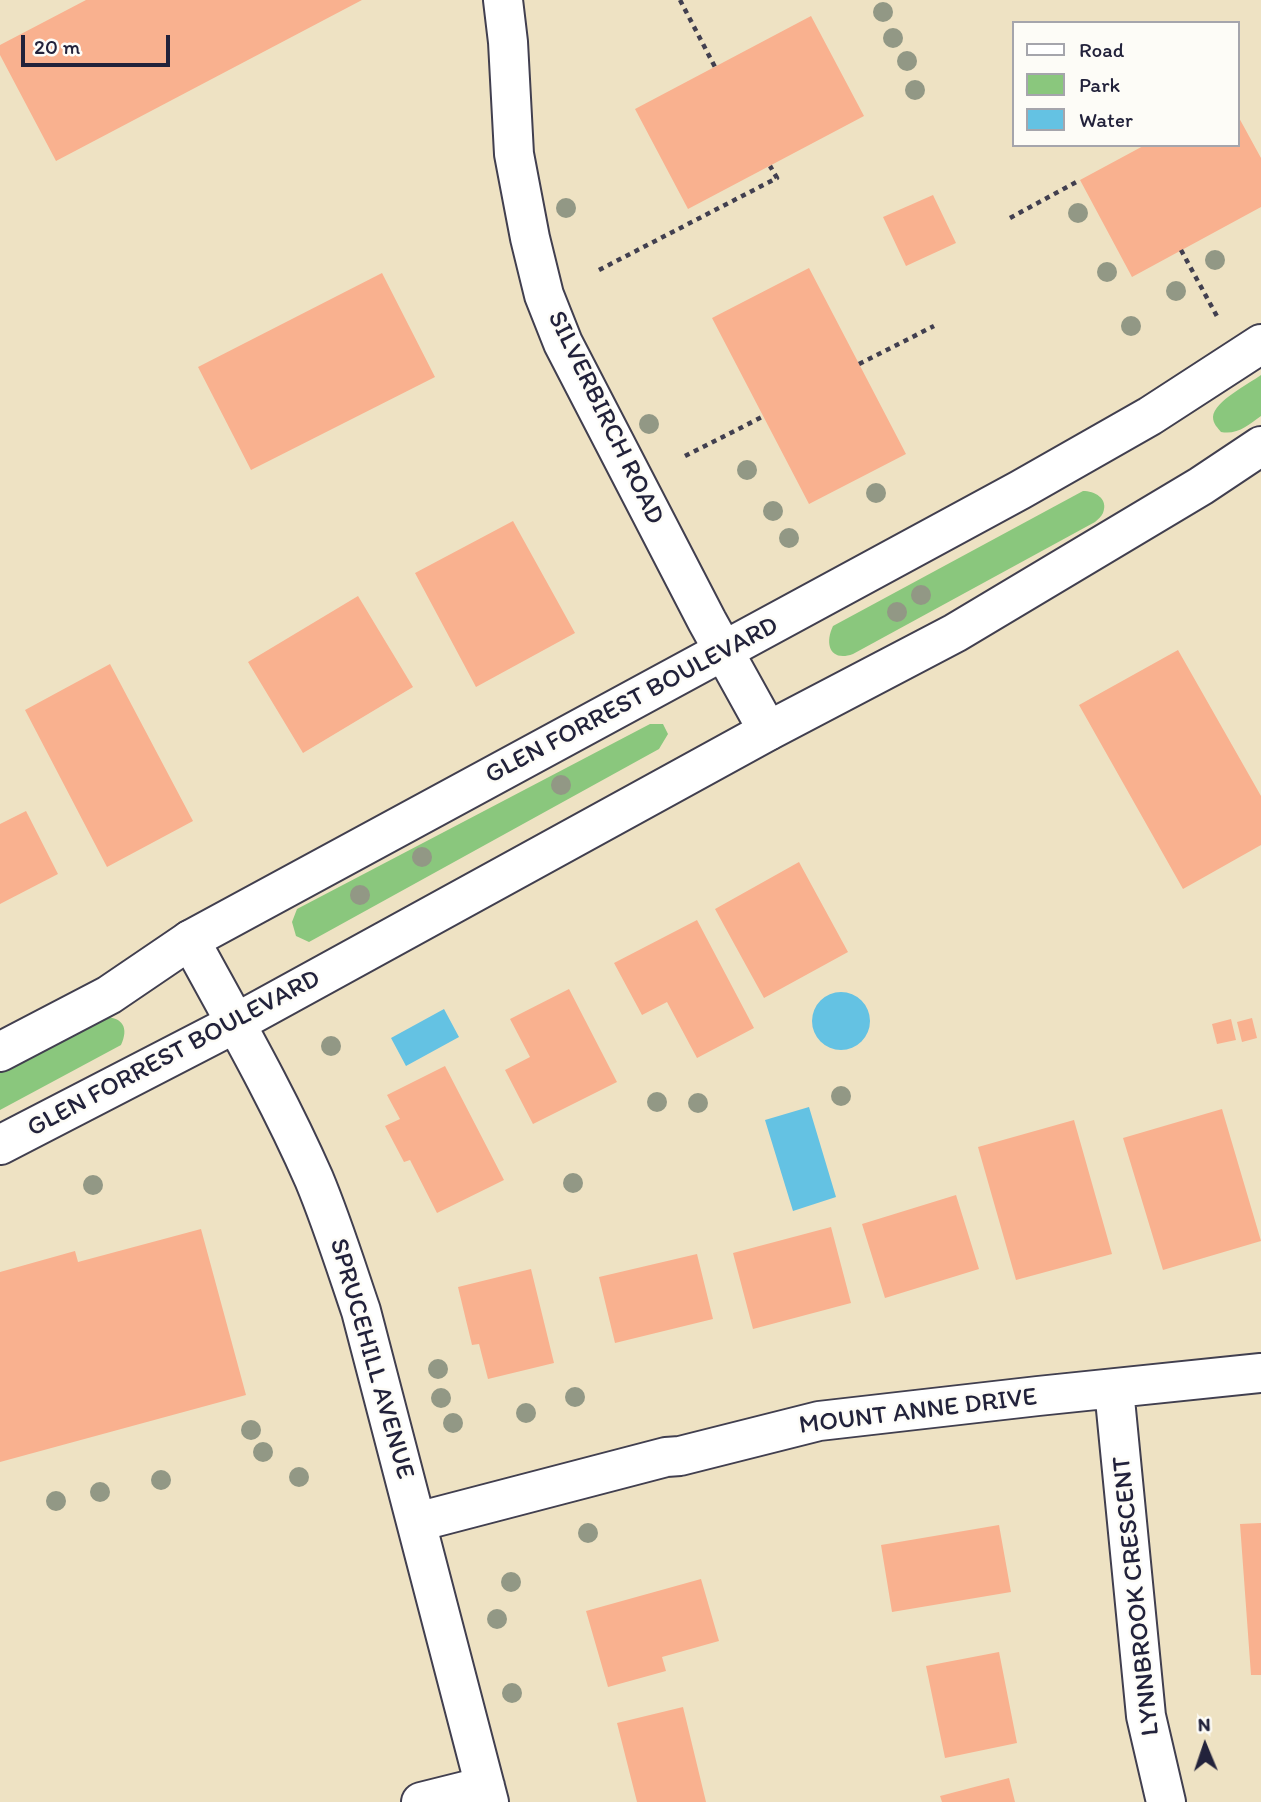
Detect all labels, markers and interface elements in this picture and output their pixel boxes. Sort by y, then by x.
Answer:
scale bar [24,21,173,65]
legend [1012,21,1240,147]
text: 20 m [34,34,80,59]
text: Road [1079,37,1124,62]
text: Park [1079,72,1120,97]
text: Water [1079,107,1133,132]
street label: SILVERBIRCH ROAD [540,306,670,530]
street label: GLEN FORREST BOULEVARD [480,610,784,792]
street label: GLEN FORREST BOULEVARD [22,963,326,1145]
street label: SPRUCEHILL AVENUE [322,1235,420,1483]
street label: MOUNT ANNE DRIVE [797,1382,1039,1442]
street label: LYNNBROOK CRESCENT [1107,1455,1167,1737]
north arrow [1170,1711,1240,1781]
text: N [1197,1713,1211,1736]

